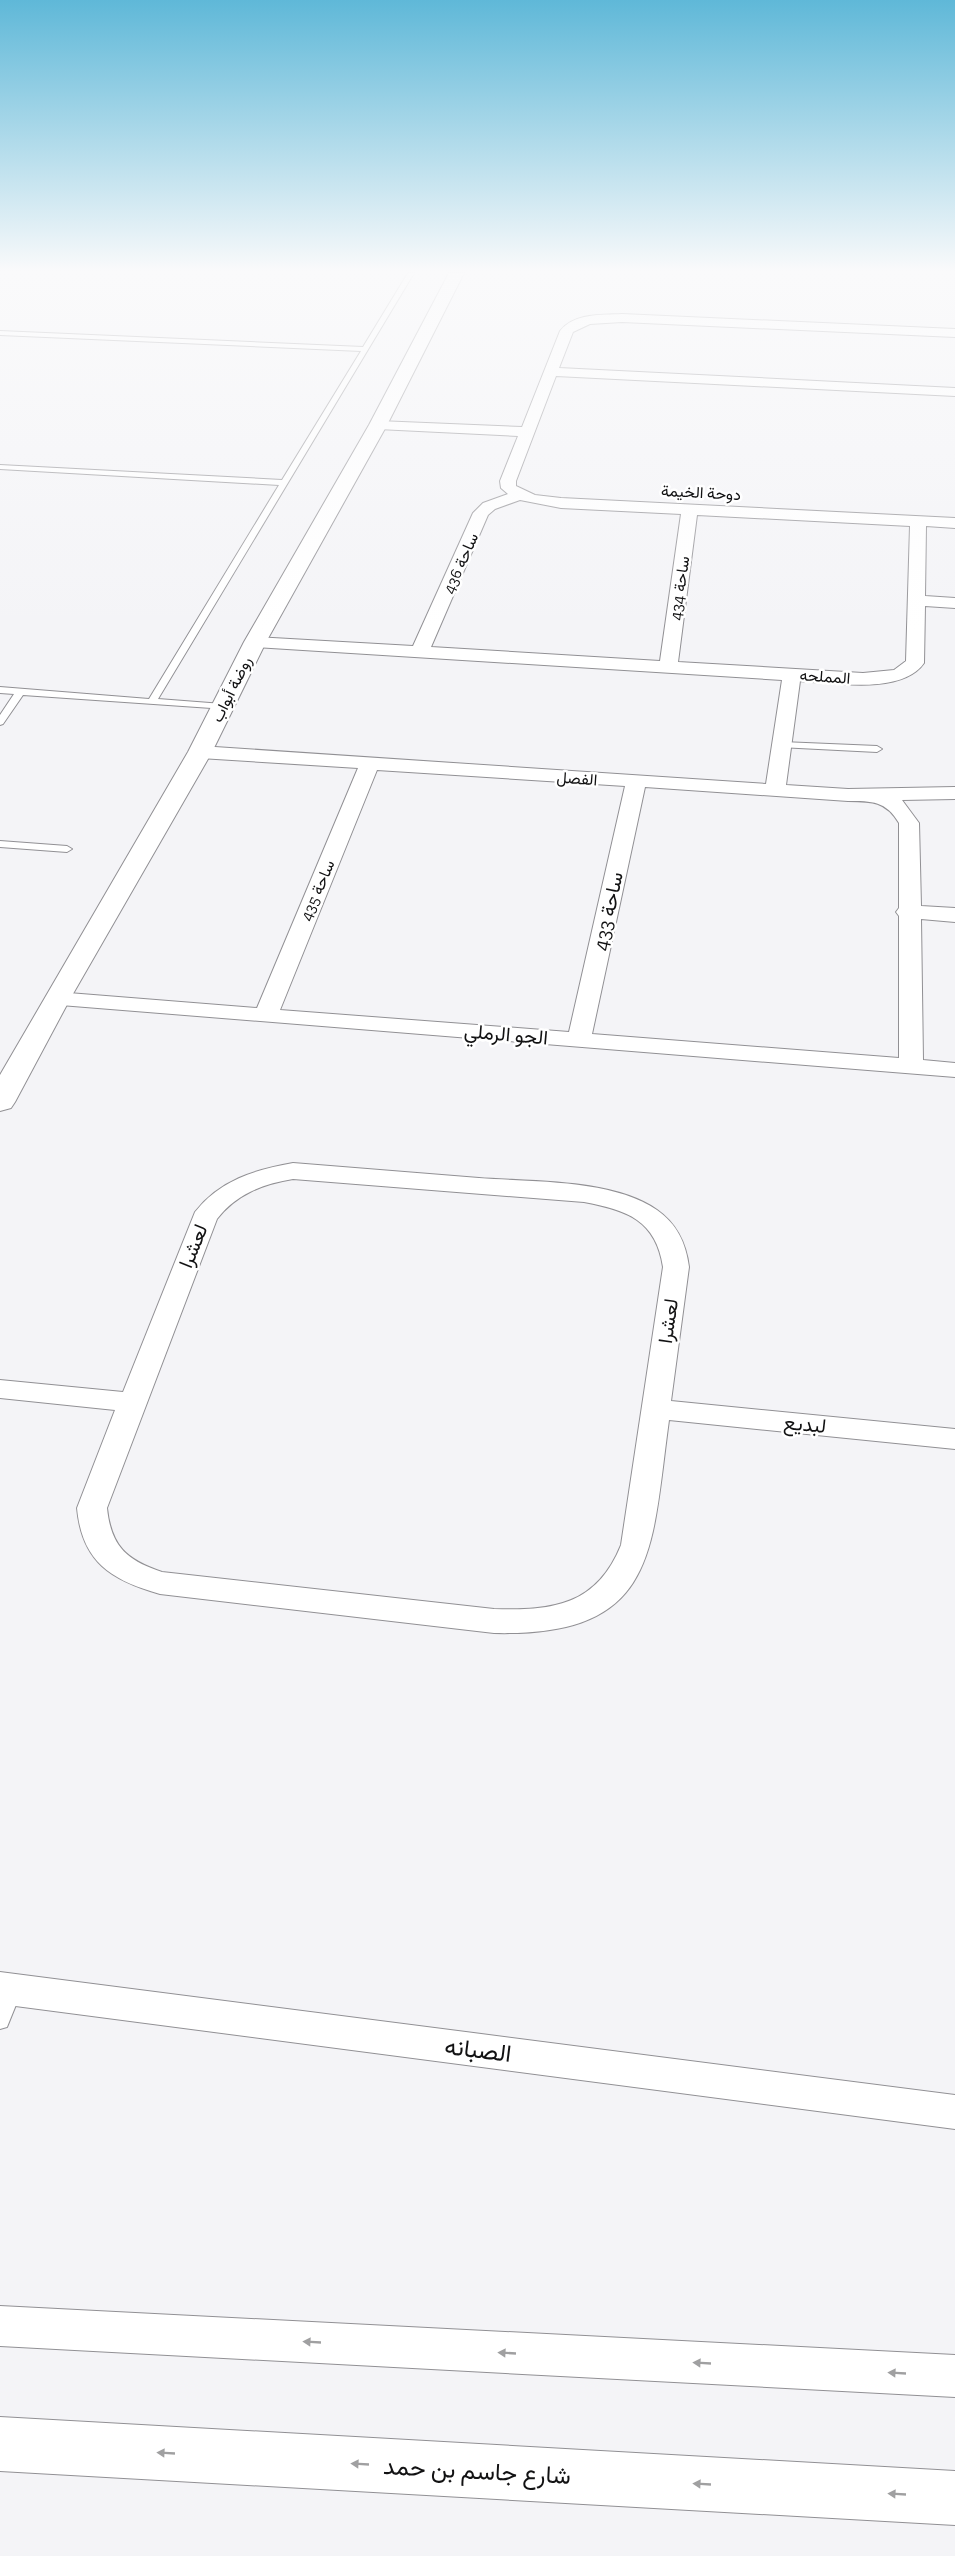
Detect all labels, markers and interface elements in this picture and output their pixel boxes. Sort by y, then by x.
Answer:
street label: دوحة الخيمة [661,481,741,505]
street label: ساحة 436 [439,530,482,596]
street label: ساحة 434 [666,555,693,621]
street label: روضة أبواب [207,653,256,726]
street label: المملحه [799,665,851,688]
street label: الفصل [556,768,598,790]
street label: ساحة 435 [296,857,339,923]
street label: ساحة 433 [588,870,628,952]
street label: الجو الرملي [463,1018,549,1055]
street label: لعشرا [173,1221,213,1272]
street label: لعشرا [653,1297,684,1345]
street label: لبديع [782,1410,827,1440]
street label: الصبانه [443,2031,513,2068]
one-way arrow [303,2338,322,2347]
one-way arrow [498,2348,517,2357]
one-way arrow [692,2358,711,2367]
one-way arrow [887,2369,906,2378]
one-way arrow [156,2449,175,2458]
street label: شارع جاسم بن حمد [382,2451,572,2492]
one-way arrow [351,2460,370,2469]
one-way arrow [692,2479,711,2488]
one-way arrow [887,2490,906,2499]

